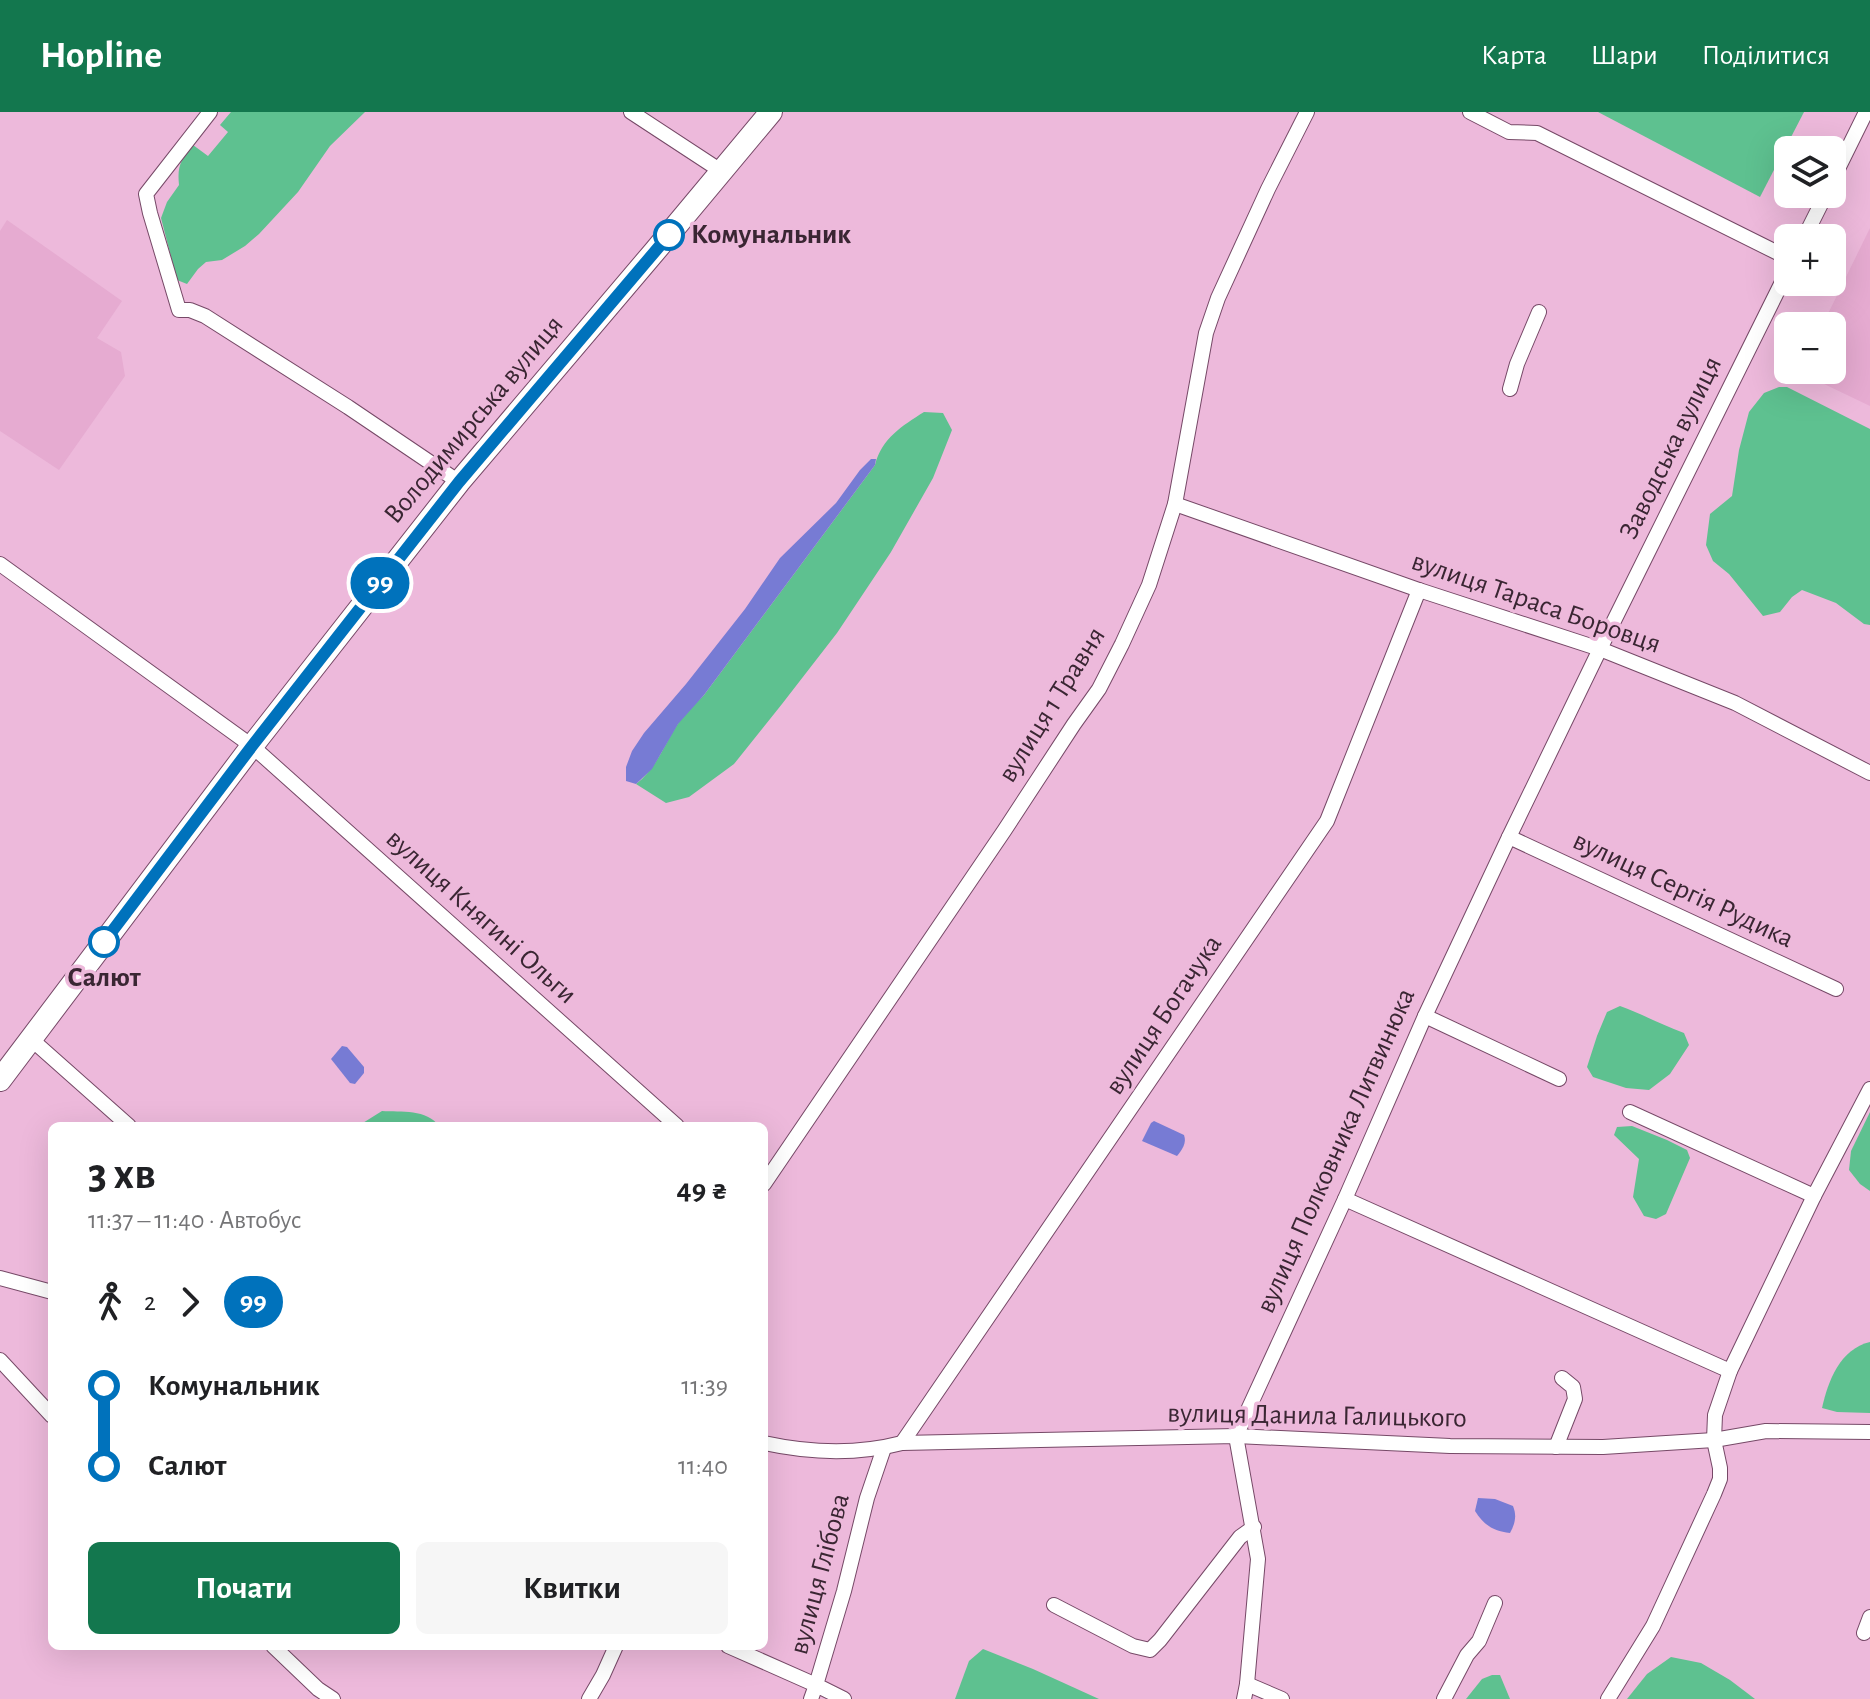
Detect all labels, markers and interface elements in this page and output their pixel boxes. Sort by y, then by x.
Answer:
text: Hopline [40,37,162,75]
text: Карта [1481,42,1547,70]
text: Шари [1591,42,1658,70]
text: Поділитися [1702,42,1830,70]
map controls [1774,136,1846,384]
button: layers [1774,136,1846,208]
marker: Комунальник [654,220,684,250]
place label: Комунальник [691,221,851,249]
button: + [1774,224,1846,296]
street label: Володимирська вулиця [379,311,569,529]
button: − [1774,312,1846,384]
street label: Заводська вулиця [1615,352,1727,544]
street label: вулиця Тараса Боровця [1408,547,1664,659]
line badge: 99 [344,557,416,609]
text: 99 [366,569,394,597]
street label: вулиця 1 Травня [993,623,1111,787]
street label: вулиця Княгині Ольги [380,825,582,1009]
street label: вулиця Сергія Рудика [1568,827,1798,953]
marker: Салют [89,927,119,957]
street label: вулиця Богачука [1100,930,1228,1100]
place label: Салют [67,964,142,992]
street label: вулиця Полковника Литвинюка [1252,984,1420,1318]
text: 3 хв [88,1153,156,1197]
text: 49 ₴ [677,1175,728,1205]
text: 11:37 – 11:40 · Автобус [88,1207,302,1233]
icon: walk [88,1280,132,1324]
icon: forward [168,1280,212,1324]
text: 99 [240,1288,267,1316]
text: 2 [144,1289,156,1315]
text: Комунальник [148,1371,320,1401]
text: 11:39 [681,1373,728,1399]
street label: вулиця Данила Галицького [1167,1399,1467,1433]
text: Салют [148,1451,227,1481]
text: 11:40 [678,1453,728,1479]
street label: вулиця Глібова [785,1490,855,1658]
button: Почати [88,1542,400,1634]
button: Квитки [416,1542,728,1634]

